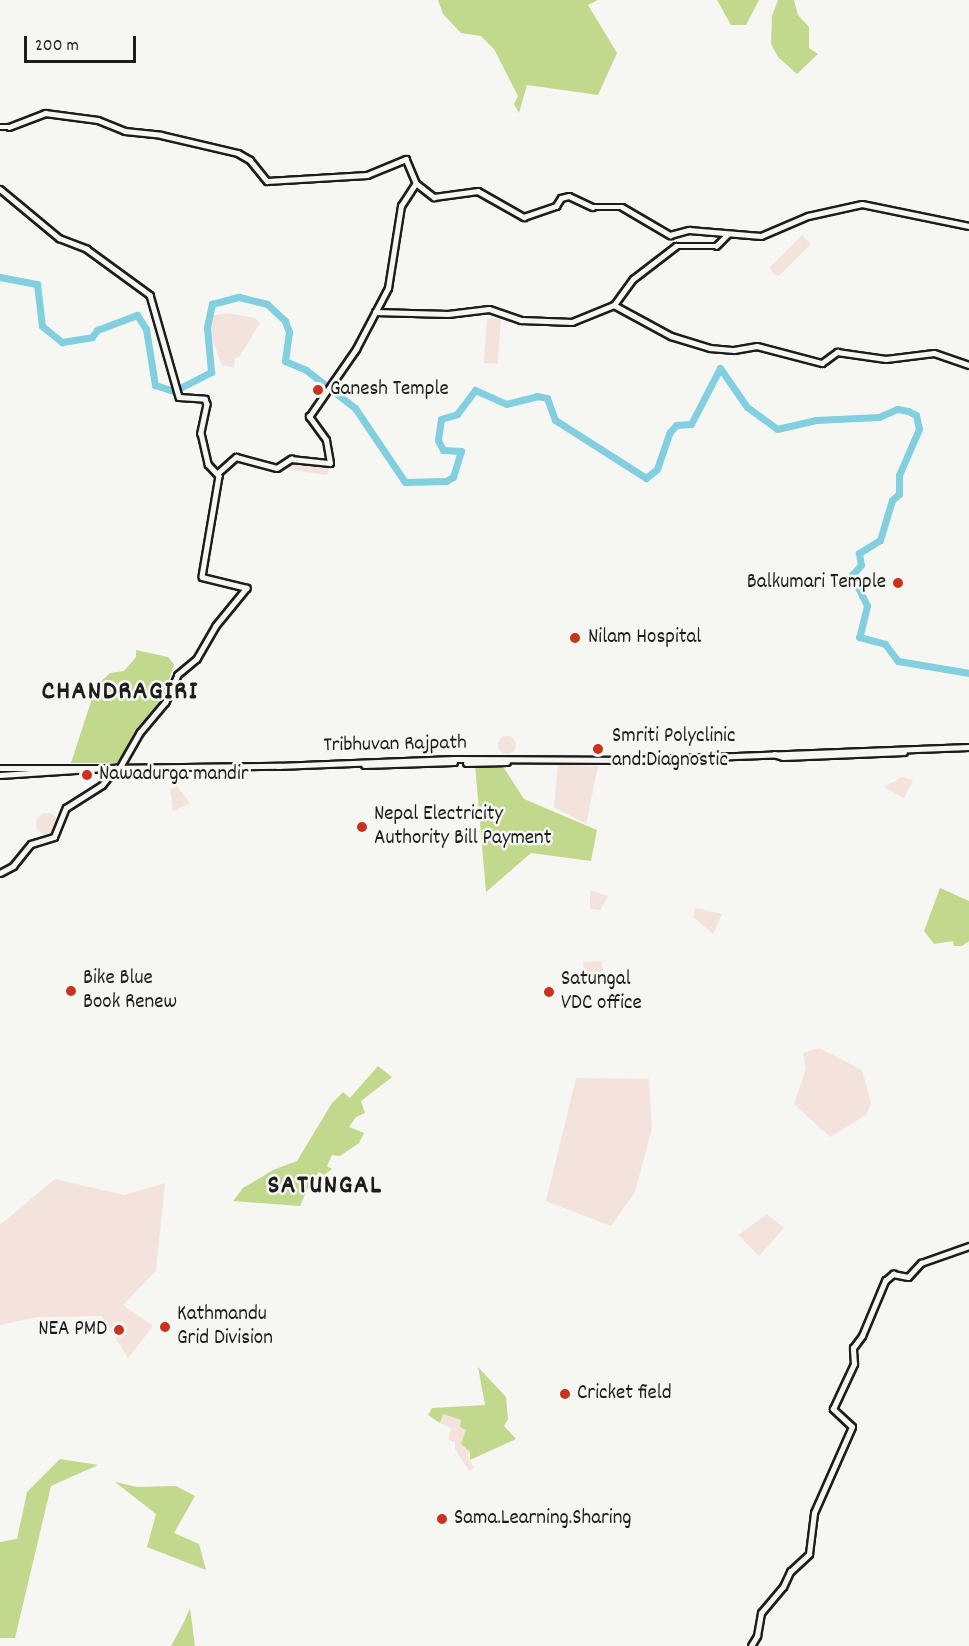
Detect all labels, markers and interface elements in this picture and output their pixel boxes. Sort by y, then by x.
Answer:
scale bar [27,24,140,62]
text: 200 m [35,34,79,59]
place label: Ganesh Temple [330,377,449,403]
marker: Ganesh Temple [311,383,325,397]
place label: Balkumari Temple [747,570,886,596]
marker: Balkumari Temple [891,576,905,590]
place label: Nilam Hospital [588,625,701,651]
marker: Nilam Hospital [566,629,584,647]
district label: CHANDRAGIRI [41,677,199,709]
place label: Smriti Polyclinic and Diagnostic [612,724,735,774]
street label: Tribhuvan Rajpath [323,731,467,759]
marker: Smriti Polyclinic and Diagnostic [589,740,607,758]
place label: Nawadurga mandir [99,762,249,788]
marker: Nawadurga mandir [80,768,94,782]
place label: Nepal Electricity Authority Bill Payment [374,802,552,852]
marker: Nepal Electricity Authority Bill Payment [355,820,369,834]
place label: Bike Blue Book Renew [83,966,177,1016]
place label: Satungal VDC office [561,967,642,1017]
marker: Bike Blue Book Renew [64,984,78,998]
marker: Satungal VDC office [542,985,556,999]
district label: SATUNGAL [267,1171,383,1203]
place label: Kathmandu Grid Division [177,1302,273,1352]
place label: NEA PMD [38,1317,107,1343]
marker: Kathmandu Grid Division [158,1320,172,1334]
marker: NEA PMD [112,1323,126,1337]
place label: Cricket field [577,1381,672,1407]
marker: Cricket field [558,1387,572,1401]
place label: Sama.Learning.Sharing [454,1506,632,1532]
marker: Sama.Learning.Sharing [435,1512,449,1526]

